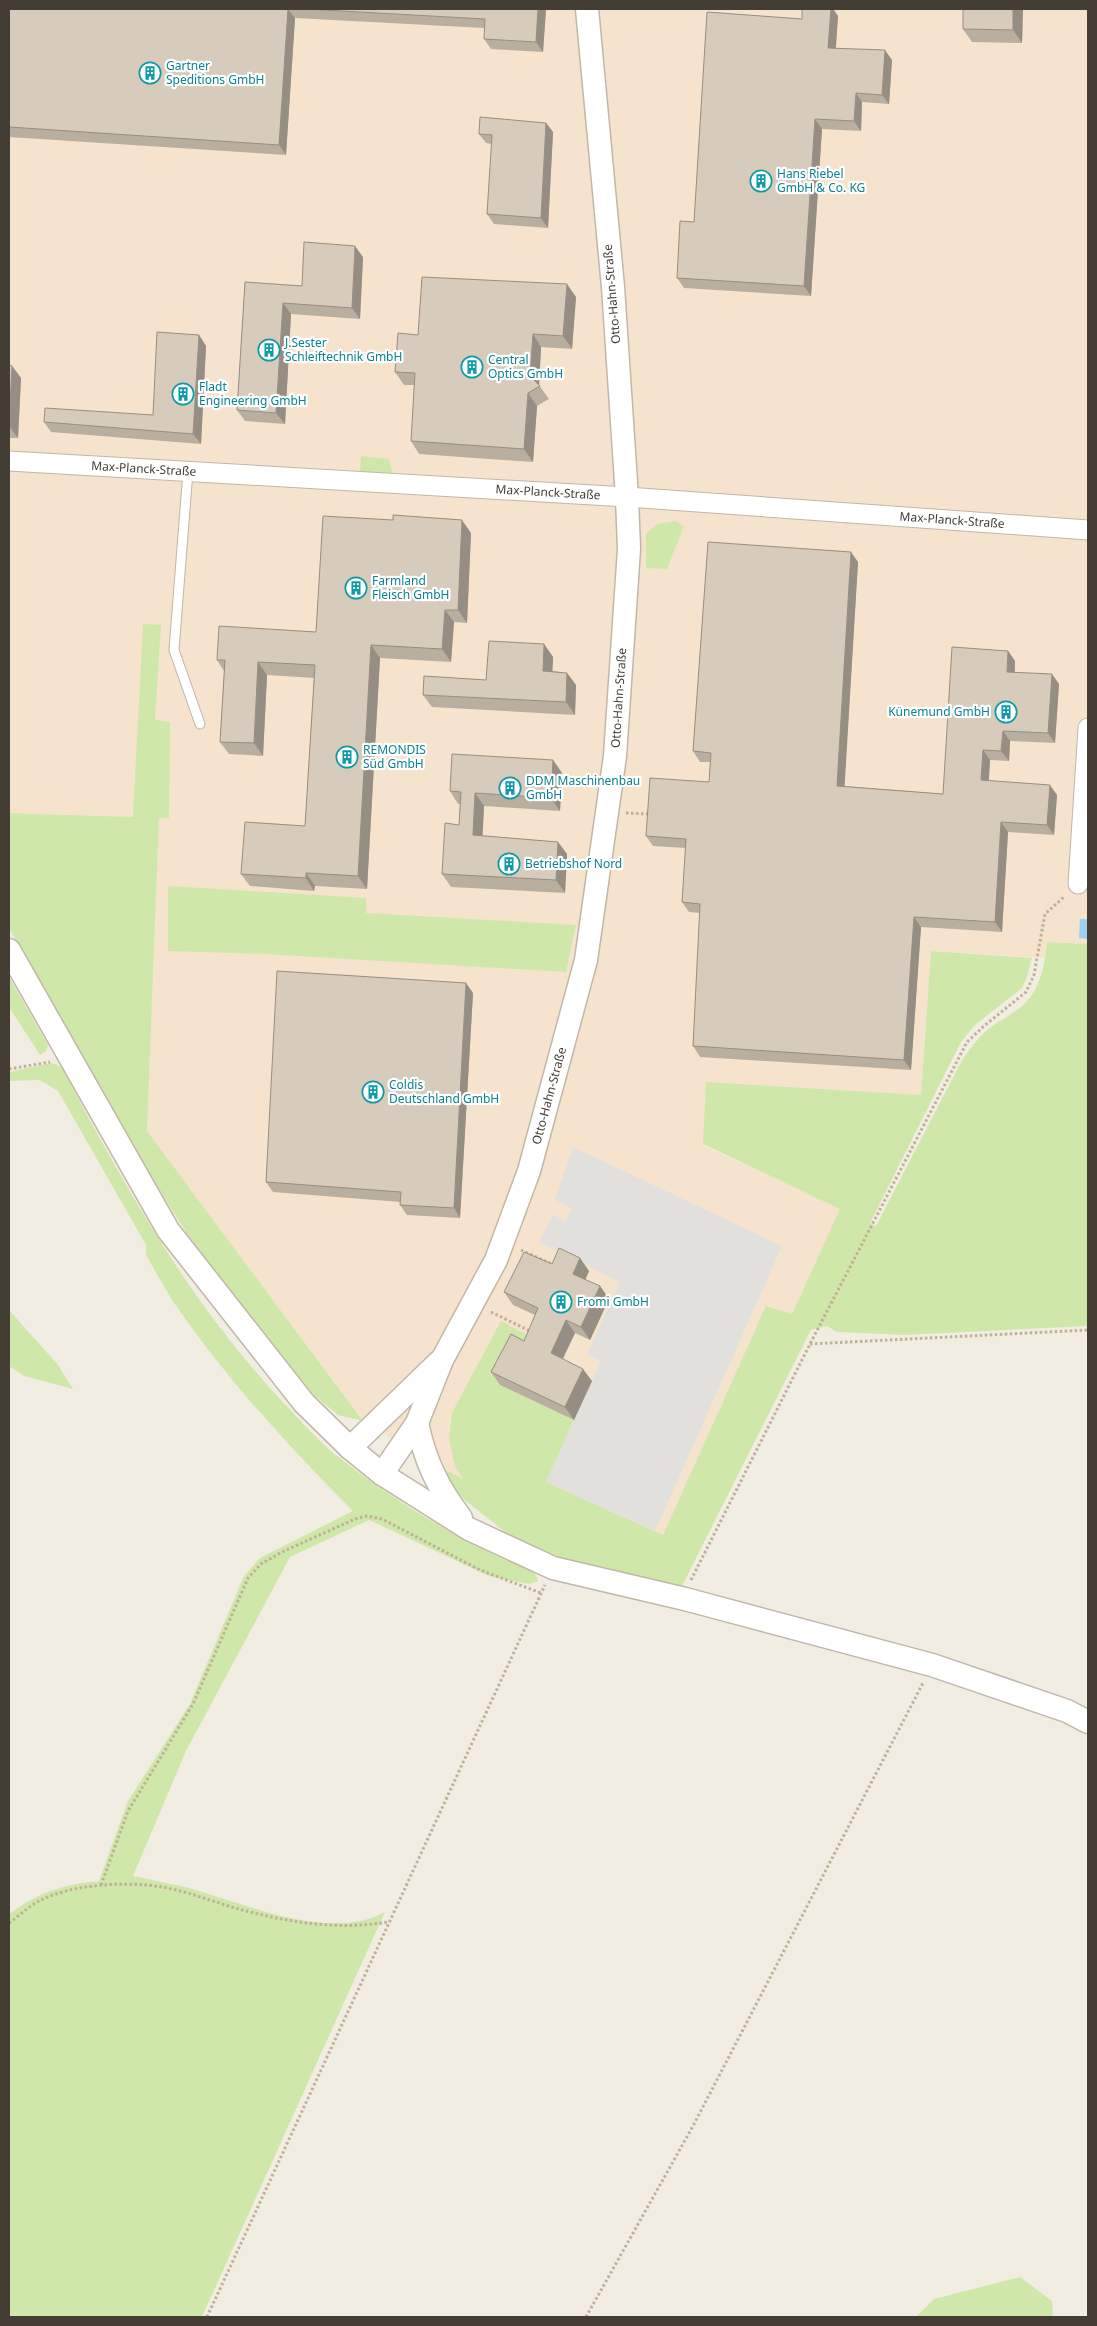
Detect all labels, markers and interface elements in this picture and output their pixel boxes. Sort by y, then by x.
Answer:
place label: Gartner Speditions GmbH [166,57,264,88]
building icon: Gartner Speditions GmbH [138,61,162,85]
place label: Hans Riebel GmbH & Co. KG [777,165,865,196]
building icon: Hans Riebel GmbH & Co. KG [749,169,773,193]
street label: Otto-Hahn-Straße [599,243,624,345]
place label: J.Sester Schleiftechnik GmbH [284,334,402,365]
building icon: J.Sester Schleiftechnik GmbH [257,338,281,362]
place label: Central Optics GmbH [488,351,563,382]
building icon: Central Optics GmbH [460,355,484,379]
place label: Fladt Engineering GmbH [199,378,307,409]
building icon: Fladt Engineering GmbH [171,382,195,406]
street label: Max-Planck-Straße [91,457,197,480]
street label: Max-Planck-Straße [495,480,601,503]
street label: Max-Planck-Straße [899,508,1005,532]
place label: Farmland Fleisch GmbH [372,572,449,603]
building icon: Farmland Fleisch GmbH [344,576,368,600]
street label: Otto-Hahn-Straße [607,647,630,749]
building icon: Künemund GmbH [994,700,1018,724]
place label: Künemund GmbH [888,703,990,720]
place label: REMONDIS Süd GmbH [363,741,426,772]
building icon: REMONDIS Süd GmbH [335,745,359,769]
place label: DDM Maschinenbau GmbH [526,772,640,803]
building icon: DDM Maschinenbau GmbH [498,776,522,800]
building icon: Betriebshof Nord [497,852,521,876]
place label: Betriebshof Nord [525,855,622,872]
street label: Otto-Hahn-Straße [528,1045,570,1146]
place label: Coldis Deutschland GmbH [389,1076,499,1107]
building icon: Coldis Deutschland GmbH [361,1080,385,1104]
building icon: Fromi GmbH [549,1290,573,1314]
place label: Fromi GmbH [577,1293,649,1310]

